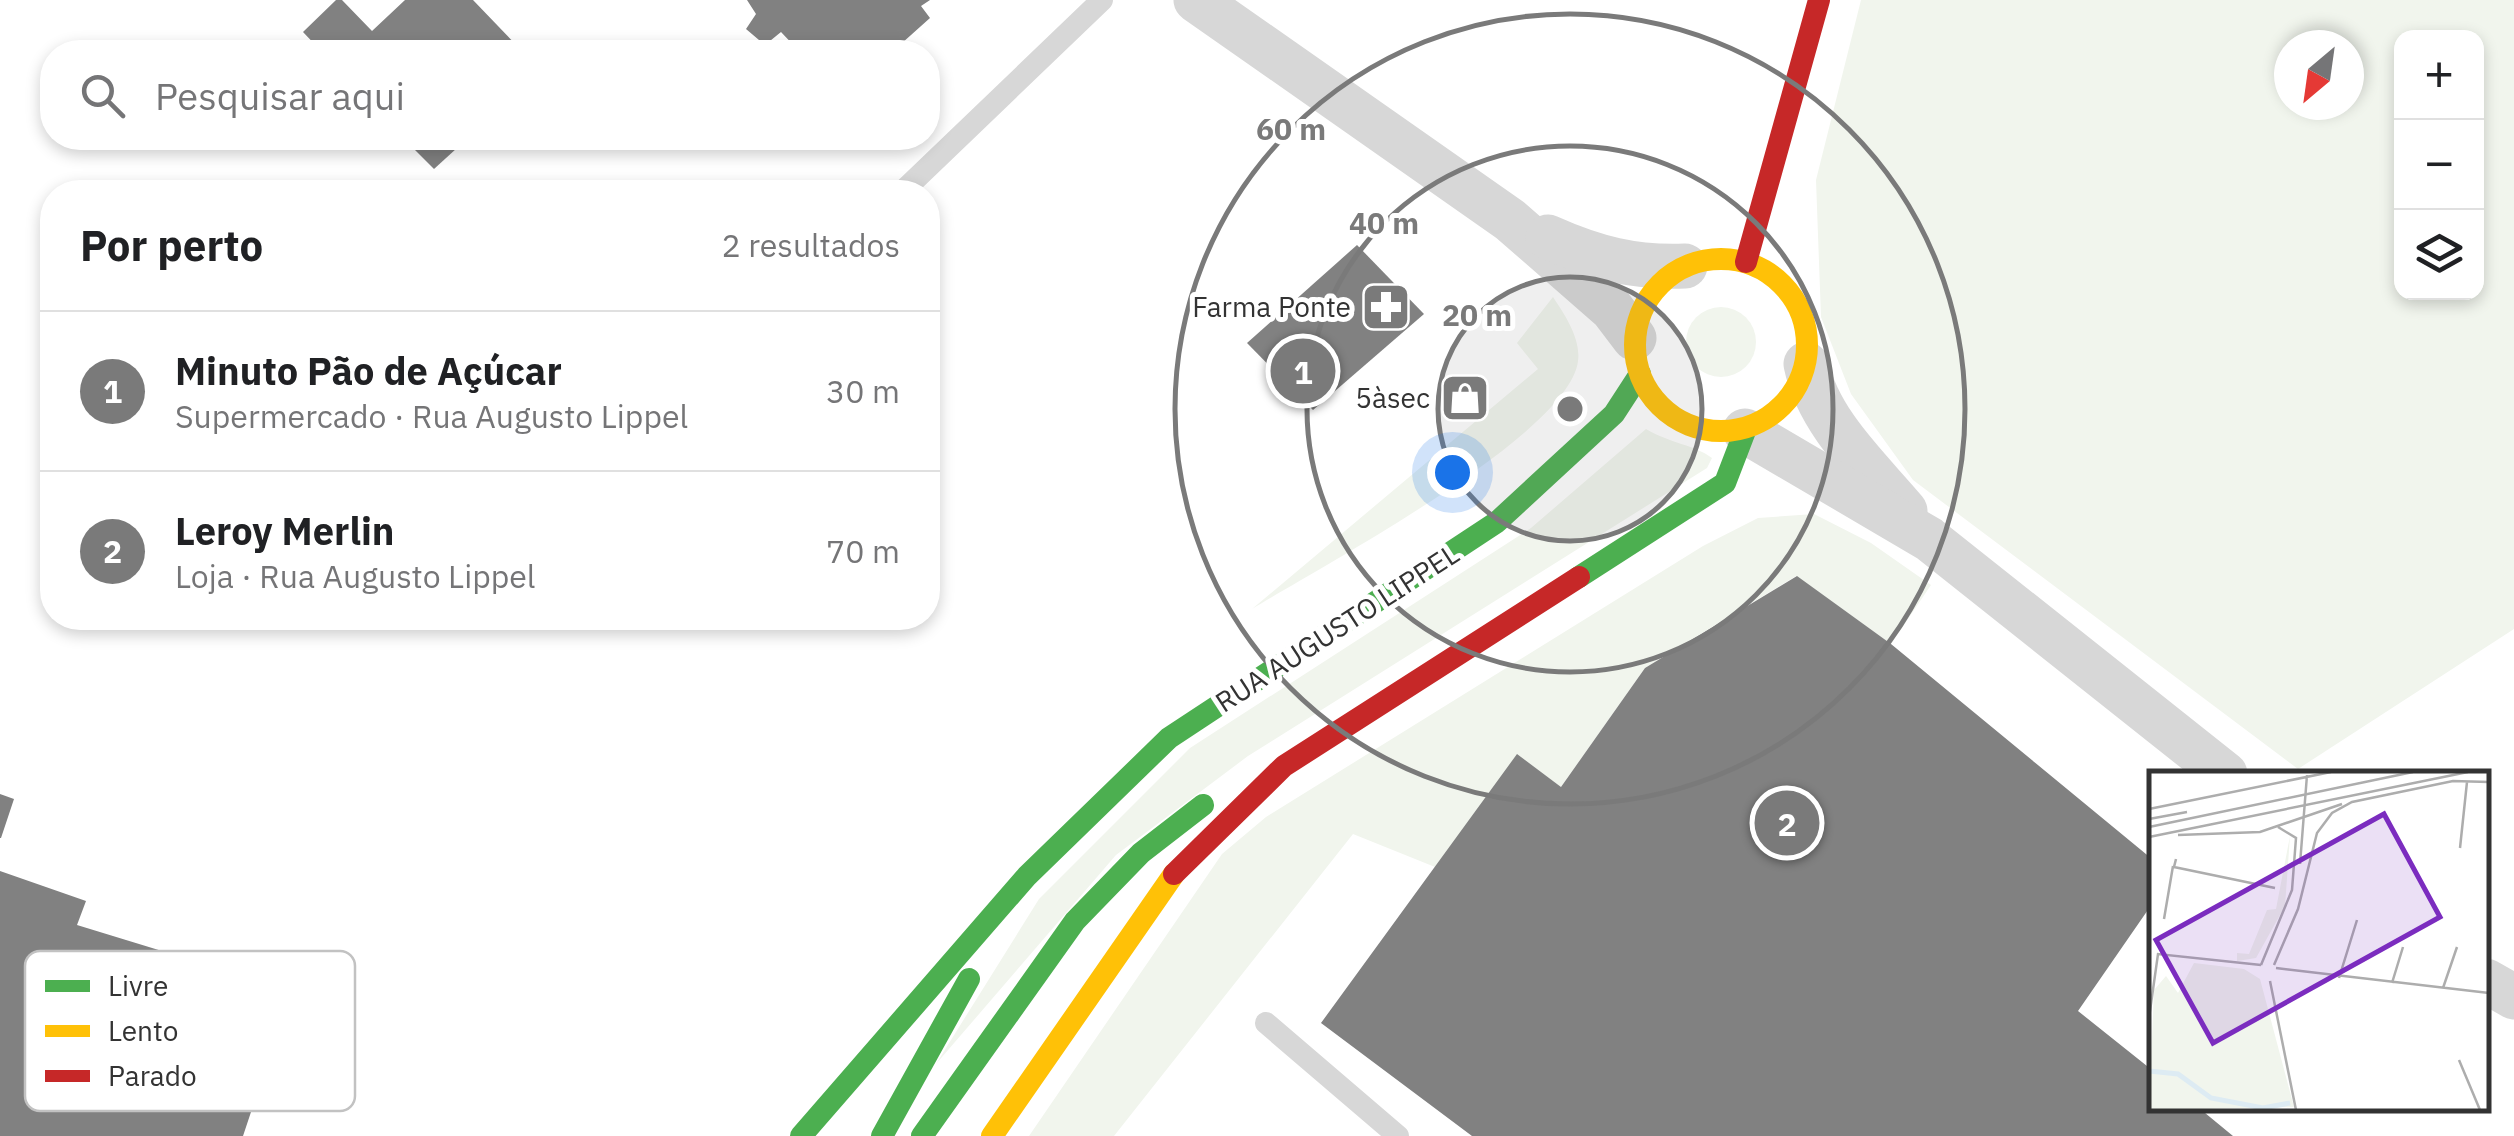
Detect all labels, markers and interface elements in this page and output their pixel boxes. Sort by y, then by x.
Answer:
north arrow [2274,30,2364,120]
map controls [2394,30,2484,300]
button: + [2394,30,2484,120]
search box [40,40,940,150]
icon: search [75,68,130,123]
text: Pesquisar aqui [155,71,405,120]
text: 60 m [1256,109,1326,148]
button: − [2394,120,2484,210]
text: 40 m [1349,203,1419,242]
button: layers [2394,210,2484,300]
text: Por perto [80,218,263,273]
text: 2 resultados [721,224,900,266]
pharmacy icon: Farma Ponte [1360,281,1412,333]
place label: Farma Ponte [1192,288,1351,325]
text: 20 m [1442,295,1512,334]
pin: 1 [1270,334,1336,408]
text: Minuto Pão de Açúcar [175,346,562,395]
text: 1 [103,370,122,412]
text: 30 m [826,370,900,412]
shop icon: 5àsec [1439,372,1491,424]
place label: 5àsec [1355,379,1430,416]
centre of rings [1552,391,1588,427]
text: Supermercado · Rua Augusto Lippel [175,395,688,437]
your location [1427,447,1478,498]
text: Leroy Merlin [175,506,394,555]
text: 2 [103,530,122,572]
text: 70 m [826,530,900,572]
street label: RUA AUGUSTO LIPPEL [1208,535,1466,720]
text: Loja · Rua Augusto Lippel [175,555,536,597]
inset map [2149,771,2489,1111]
pin: 2 [1754,786,1820,860]
legend [25,951,355,1111]
text: Livre [108,967,168,1004]
text: Lento [108,1012,178,1049]
text: Parado [108,1057,197,1094]

